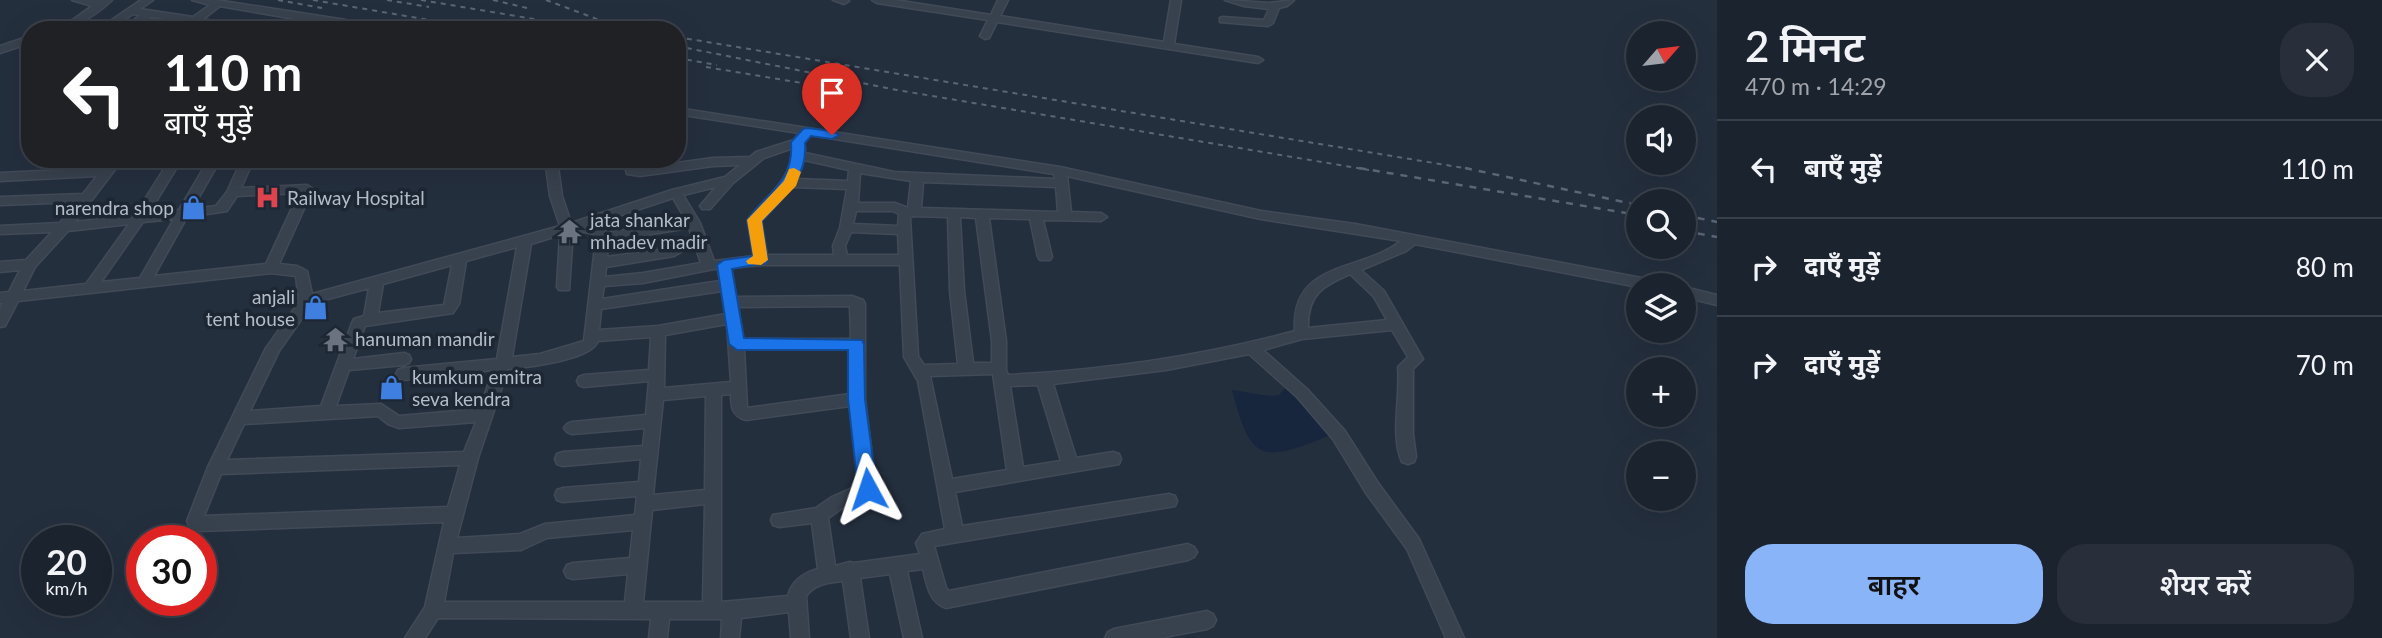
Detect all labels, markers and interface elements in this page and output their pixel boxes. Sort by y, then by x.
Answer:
north arrow [1626,21,1696,91]
map controls [1626,21,1696,511]
text: 2 मिनट [1745,21,1865,71]
button: close [2280,23,2354,97]
text: 110 m [164,43,302,101]
icon: left [49,49,140,140]
pin [802,63,862,135]
text: 470 m · 14:29 [1745,72,1887,100]
icon: arrive [813,74,851,112]
text: बाएँ मुड़ें [164,102,253,141]
button: sound [1626,105,1696,175]
icon: left [1745,150,1783,188]
text: बाएँ मुड़ें [1804,151,1882,183]
text: 110 m [2281,153,2354,185]
hospital icon: Railway Hospital [253,184,281,212]
place label: Railway Hospital [287,186,425,209]
button: search [1626,189,1696,259]
shop icon: narendra shop [180,194,208,222]
place label: narendra shop [55,196,174,219]
place label: jata shankar mhadev madir [589,208,708,253]
temple icon: jata shankar mhadev madir [556,217,584,245]
icon: right [1745,248,1783,286]
text: दाएँ मुड़ें [1804,249,1880,281]
text: 80 m [2296,251,2354,283]
button: layers [1626,273,1696,343]
place label: anjali tent house [206,285,295,330]
shop icon: anjali tent house [301,294,329,322]
temple icon: hanuman mandir [321,325,349,353]
place label: hanuman mandir [355,327,495,350]
icon: right [1745,346,1783,384]
text: दाएँ मुड़ें [1804,347,1880,379]
text: 70 m [2296,349,2354,381]
button: + [1626,357,1696,427]
place label: kumkum emitra seva kendra [412,365,542,410]
shop icon: kumkum emitra seva kendra [378,374,406,402]
button: − [1626,441,1696,511]
position arrow [831,452,905,526]
speed limit sign: 30 [126,525,217,616]
text: 20 [46,540,87,582]
button: बाहर [1745,544,2043,624]
button: शेयर करें [2057,544,2354,624]
text: km/h [45,577,88,599]

